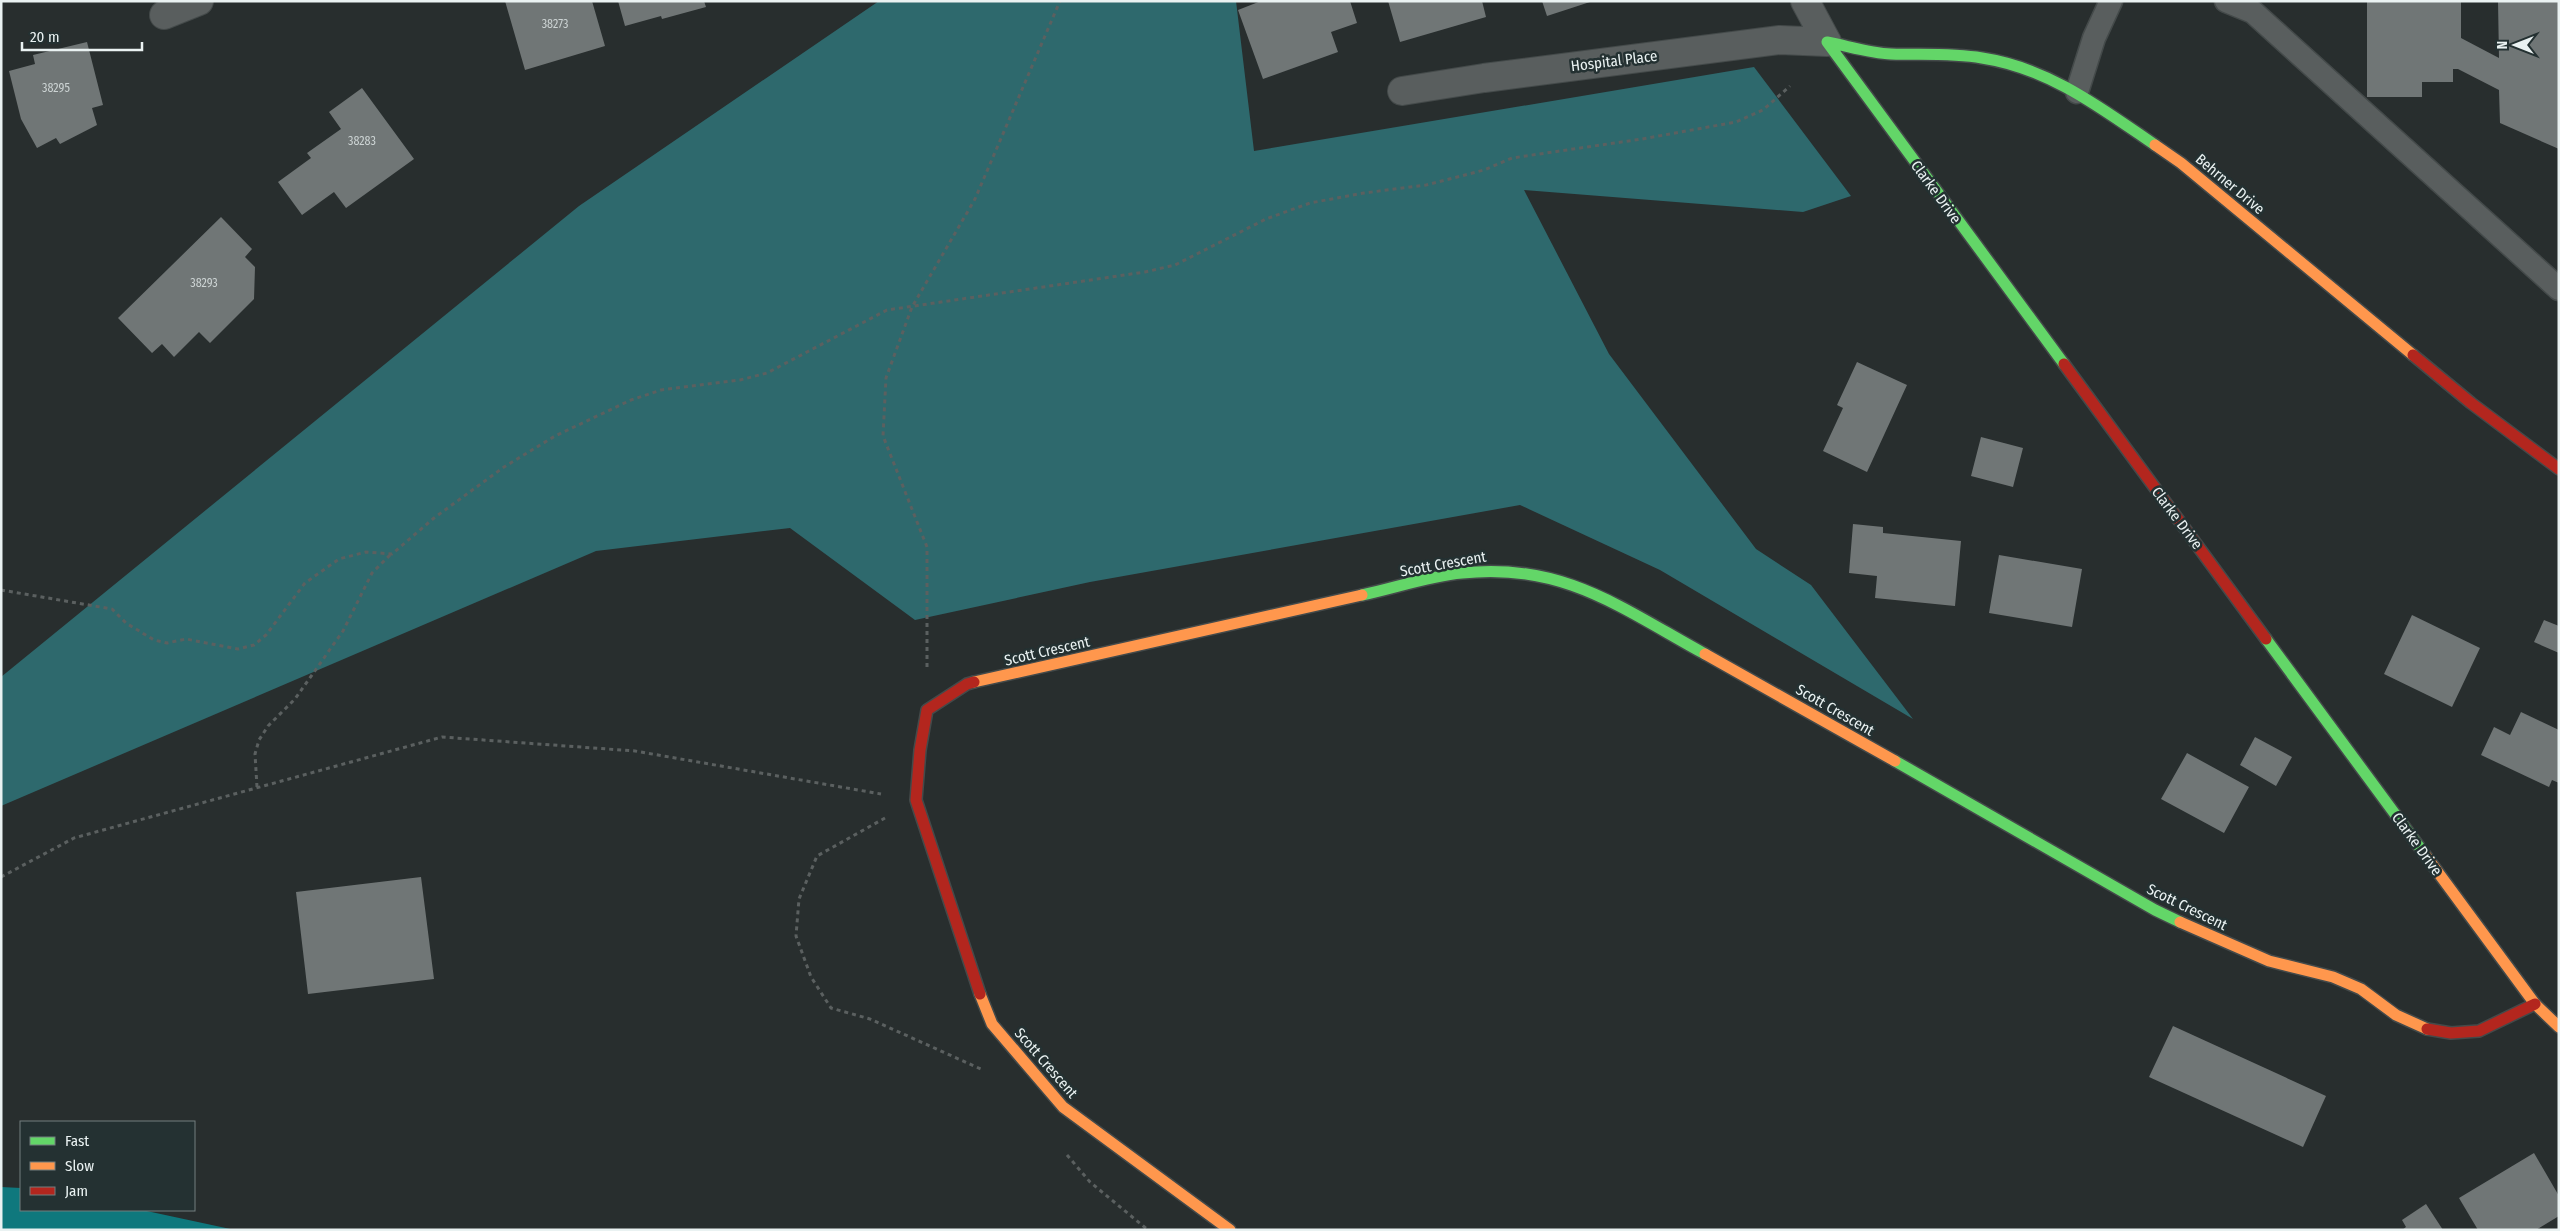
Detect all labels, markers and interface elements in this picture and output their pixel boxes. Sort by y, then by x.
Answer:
house number: 38273 [542,17,568,31]
scale bar [22,20,142,52]
north arrow [2490,20,2540,70]
text: 20 m [30,28,60,46]
text: N [2494,41,2511,49]
street label: Hospital Place [1570,47,1658,75]
house number: 38295 [42,81,70,95]
house number: 38283 [348,134,376,148]
street label: Behrner Drive [2192,150,2268,218]
street label: Clarke Drive [1907,157,1965,227]
house number: 38293 [190,276,218,290]
street label: Clarke Drive [2148,483,2206,553]
street label: Scott Crescent [1399,548,1488,580]
street label: Scott Crescent [1002,632,1092,670]
street label: Scott Crescent [1793,680,1877,740]
street label: Clarke Drive [2388,809,2446,879]
street label: Scott Crescent [2144,880,2230,934]
street label: Scott Crescent [1011,1024,1081,1102]
legend [20,1121,195,1211]
text: Fast [65,1132,89,1150]
text: Slow [65,1157,94,1175]
text: Jam [65,1182,88,1200]

